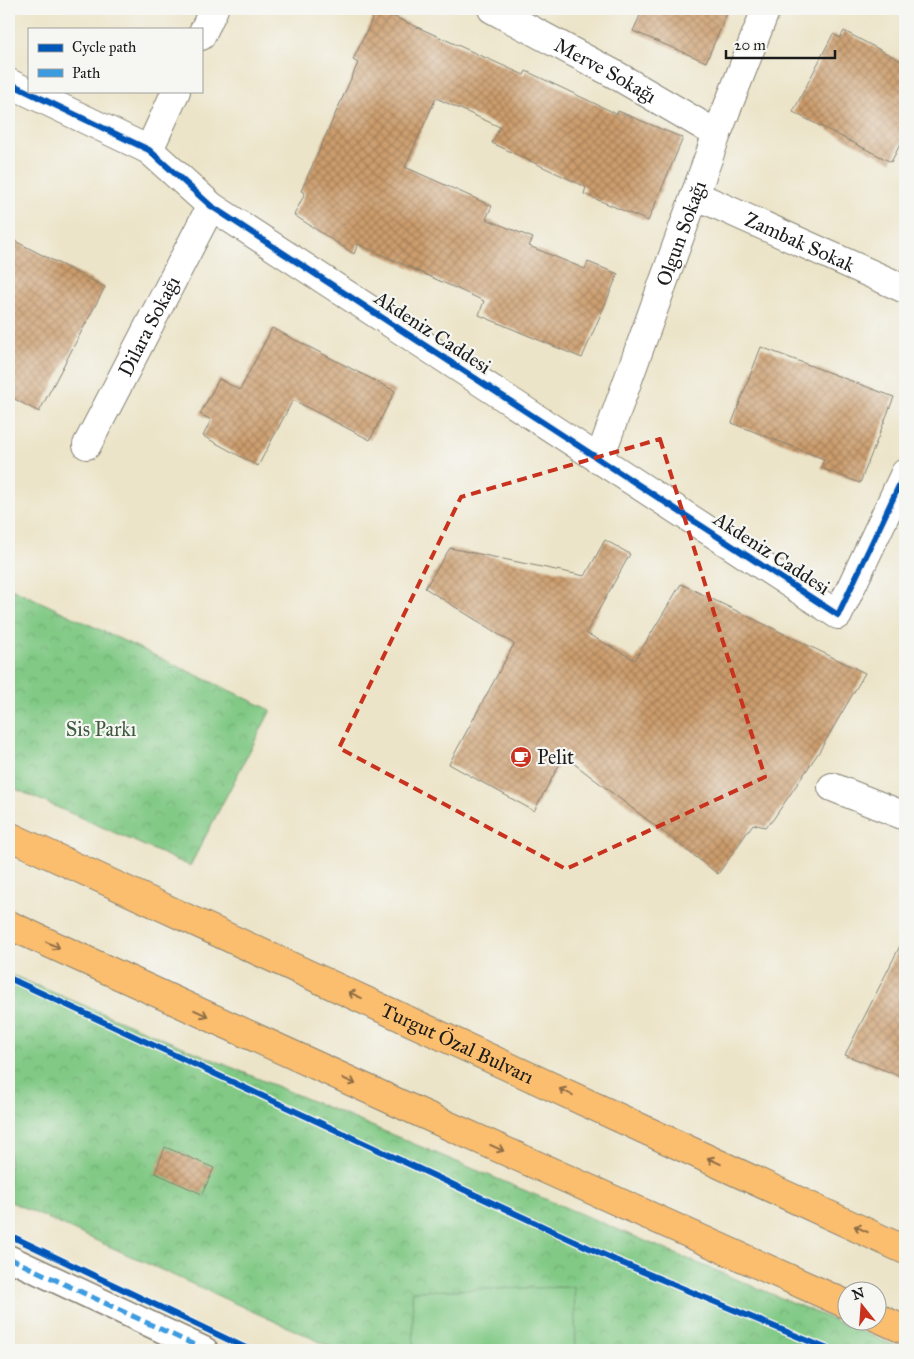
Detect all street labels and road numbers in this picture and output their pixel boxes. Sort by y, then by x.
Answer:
street label: Merve Sokağı [550,33,661,108]
street label: Olgun Sokağı [651,177,711,289]
street label: Zambak Sokak [741,207,859,277]
street label: Dilara Sokağı [113,271,185,380]
street label: Akdeniz Caddesi [369,285,496,379]
street label: Akdeniz Caddesi [708,506,835,600]
street label: Turgut Özal Bulvarı [377,998,538,1089]

